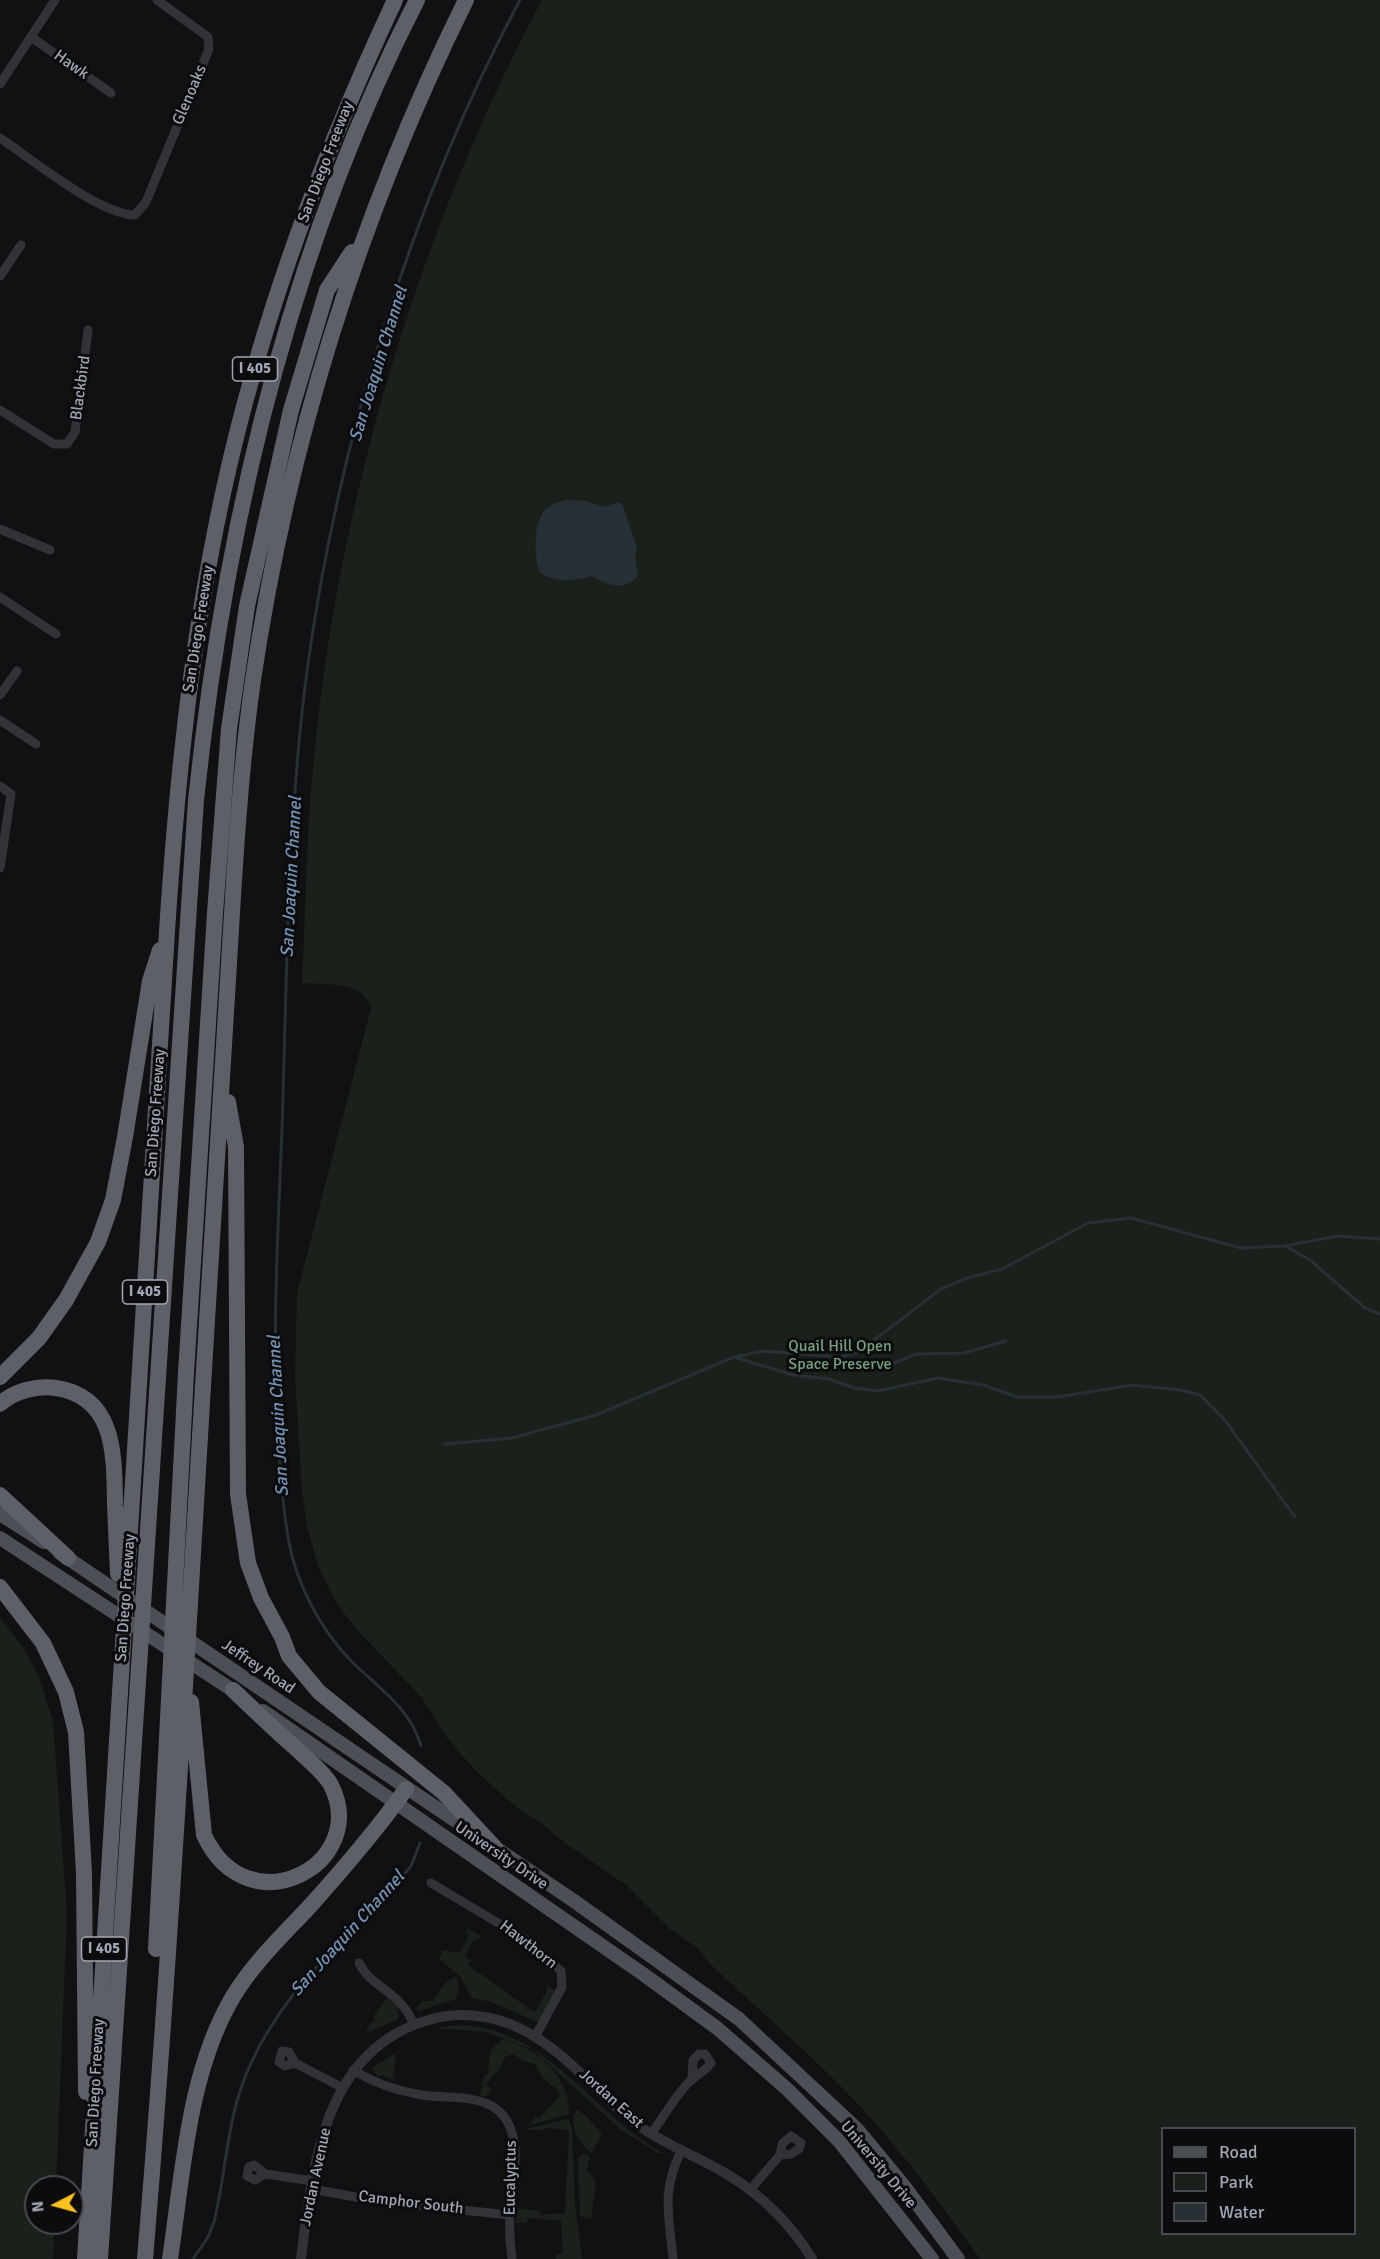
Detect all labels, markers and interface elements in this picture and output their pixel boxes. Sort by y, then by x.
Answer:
street label: Hawk [50,46,92,84]
street label: Glenoaks [169,62,211,128]
street label: San Diego Freeway [294,99,358,225]
water label: San Joaquin Channel [345,284,413,444]
street label: Blackbird [67,354,95,422]
road number: I 405 [232,357,278,381]
street label: San Diego Freeway [179,564,219,694]
water label: San Joaquin Channel [277,796,307,958]
street label: San Diego Freeway [142,1048,170,1178]
road number: I 405 [122,1280,168,1304]
water label: San Joaquin Channel [264,1335,294,1497]
park label: Quail Hill Open Space Preserve [788,1337,892,1375]
street label: San Diego Freeway [112,1533,140,1663]
street label: Jeffrey Road [218,1635,298,1699]
street label: University Drive [451,1818,551,1894]
water label: San Joaquin Channel [286,1867,410,2001]
street label: Hawthorn [495,1917,561,1973]
road number: I 405 [82,1937,126,1961]
street label: San Diego Freeway [83,2018,109,2148]
street label: Jordan East [575,2065,647,2133]
street label: University Drive [836,2117,920,2213]
street label: Jordan Avenue [296,2126,336,2228]
legend [1161,2127,1356,2235]
street label: Eucalyptus [501,2140,521,2216]
text: Road [1219,2141,1258,2163]
text: Park [1219,2171,1254,2193]
north arrow [24,2175,84,2235]
street label: Camphor South [357,2187,465,2219]
text: N [28,2200,49,2213]
text: Water [1219,2201,1264,2223]

